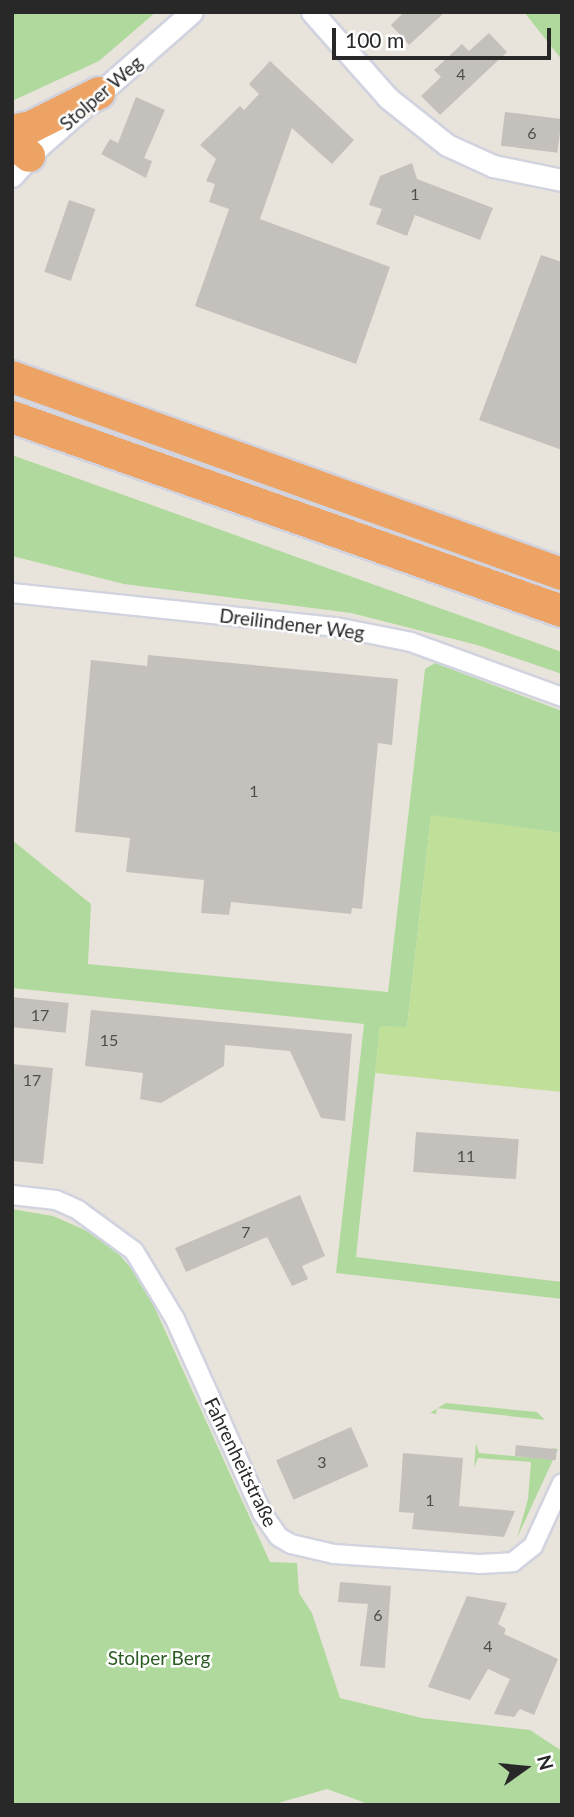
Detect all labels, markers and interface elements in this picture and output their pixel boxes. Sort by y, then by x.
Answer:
scale bar [336,14,555,58]
text: 100 m [345,27,404,52]
street label: Stolper Weg [55,51,147,135]
house number: 4 [456,64,466,84]
house number: 6 [527,123,537,143]
house number: 1 [410,184,420,204]
street label: Dreilindener Weg [218,604,366,644]
house number: 1 [249,781,259,801]
house number: 17 [31,1005,49,1025]
house number: 15 [100,1030,118,1050]
house number: 17 [23,1070,41,1090]
house number: 11 [457,1146,475,1166]
house number: 7 [241,1222,251,1242]
street label: Fahrenheitstraße [200,1394,282,1530]
house number: 3 [317,1452,327,1472]
house number: 1 [425,1490,435,1510]
house number: 6 [373,1605,383,1625]
house number: 4 [483,1636,493,1656]
park label: Stolper Berg [107,1647,211,1669]
north arrow [490,1733,560,1803]
text: N [533,1752,559,1772]

